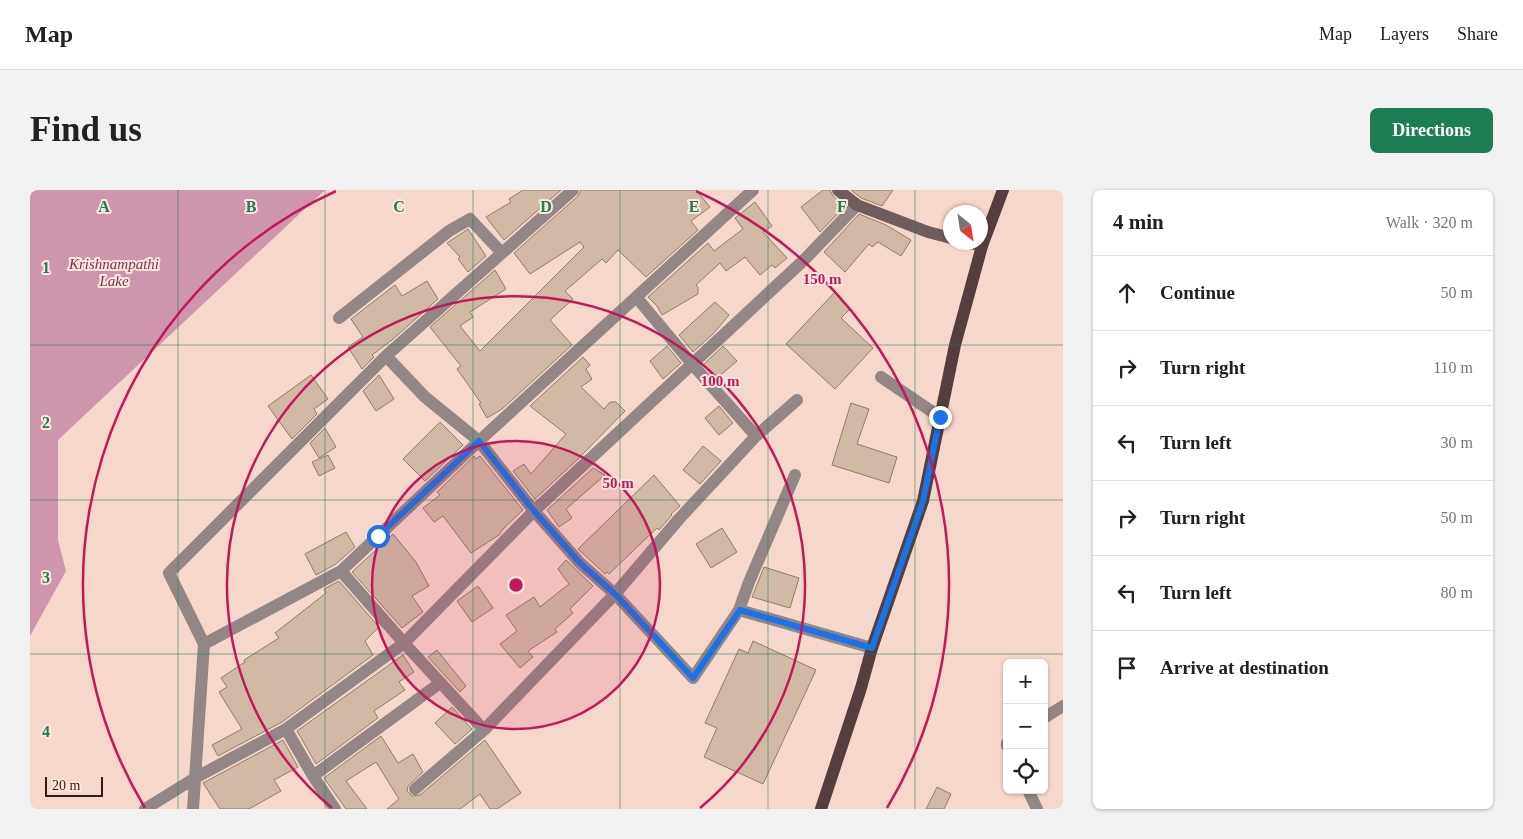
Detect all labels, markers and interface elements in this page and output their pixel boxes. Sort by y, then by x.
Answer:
text: Map [25,21,73,47]
text: Map [1319,24,1352,44]
text: Layers [1380,24,1429,44]
text: Share [1457,24,1498,44]
button: Directions [1370,108,1493,153]
text: Find us [30,110,142,149]
text: A [98,198,110,215]
text: B [246,198,257,215]
text: C [393,198,405,215]
text: D [540,198,552,215]
text: E [689,198,699,215]
text: F [837,198,847,215]
north arrow [943,205,988,250]
text: 4 min [1113,210,1164,234]
text: Walk · 320 m [1386,214,1473,231]
water label: Krishnampathi Lake [68,256,159,289]
text: 1 [42,259,50,276]
text: 150 m [803,271,842,287]
icon: ahead [1113,279,1141,307]
text: Continue [1160,282,1235,303]
text: 50 m [1441,284,1473,301]
icon: right [1113,354,1141,382]
text: Turn right [1160,357,1245,378]
text: 110 m [1433,359,1473,376]
text: 100 m [701,373,740,389]
route end [929,406,952,429]
text: 2 [42,414,50,431]
icon: left [1113,429,1141,457]
text: Turn left [1160,432,1232,453]
text: 30 m [1441,434,1473,451]
text: 50 m [602,475,634,491]
icon: right [1113,504,1141,532]
text: Turn right [1160,507,1245,528]
text: 50 m [1441,509,1473,526]
route start [367,525,390,548]
text: 3 [42,569,50,586]
centre of rings [507,576,525,594]
icon: left [1113,579,1141,607]
text: Turn left [1160,582,1232,603]
text: 80 m [1441,584,1473,601]
icon: arrive [1113,654,1141,682]
text: Arrive at destination [1160,657,1329,678]
map controls [1003,659,1048,794]
button: + [1003,659,1048,704]
button: − [1003,704,1048,749]
text: 4 [42,723,50,740]
button: locate [1003,749,1048,794]
scale bar [45,774,102,797]
text: 20 m [52,778,80,793]

